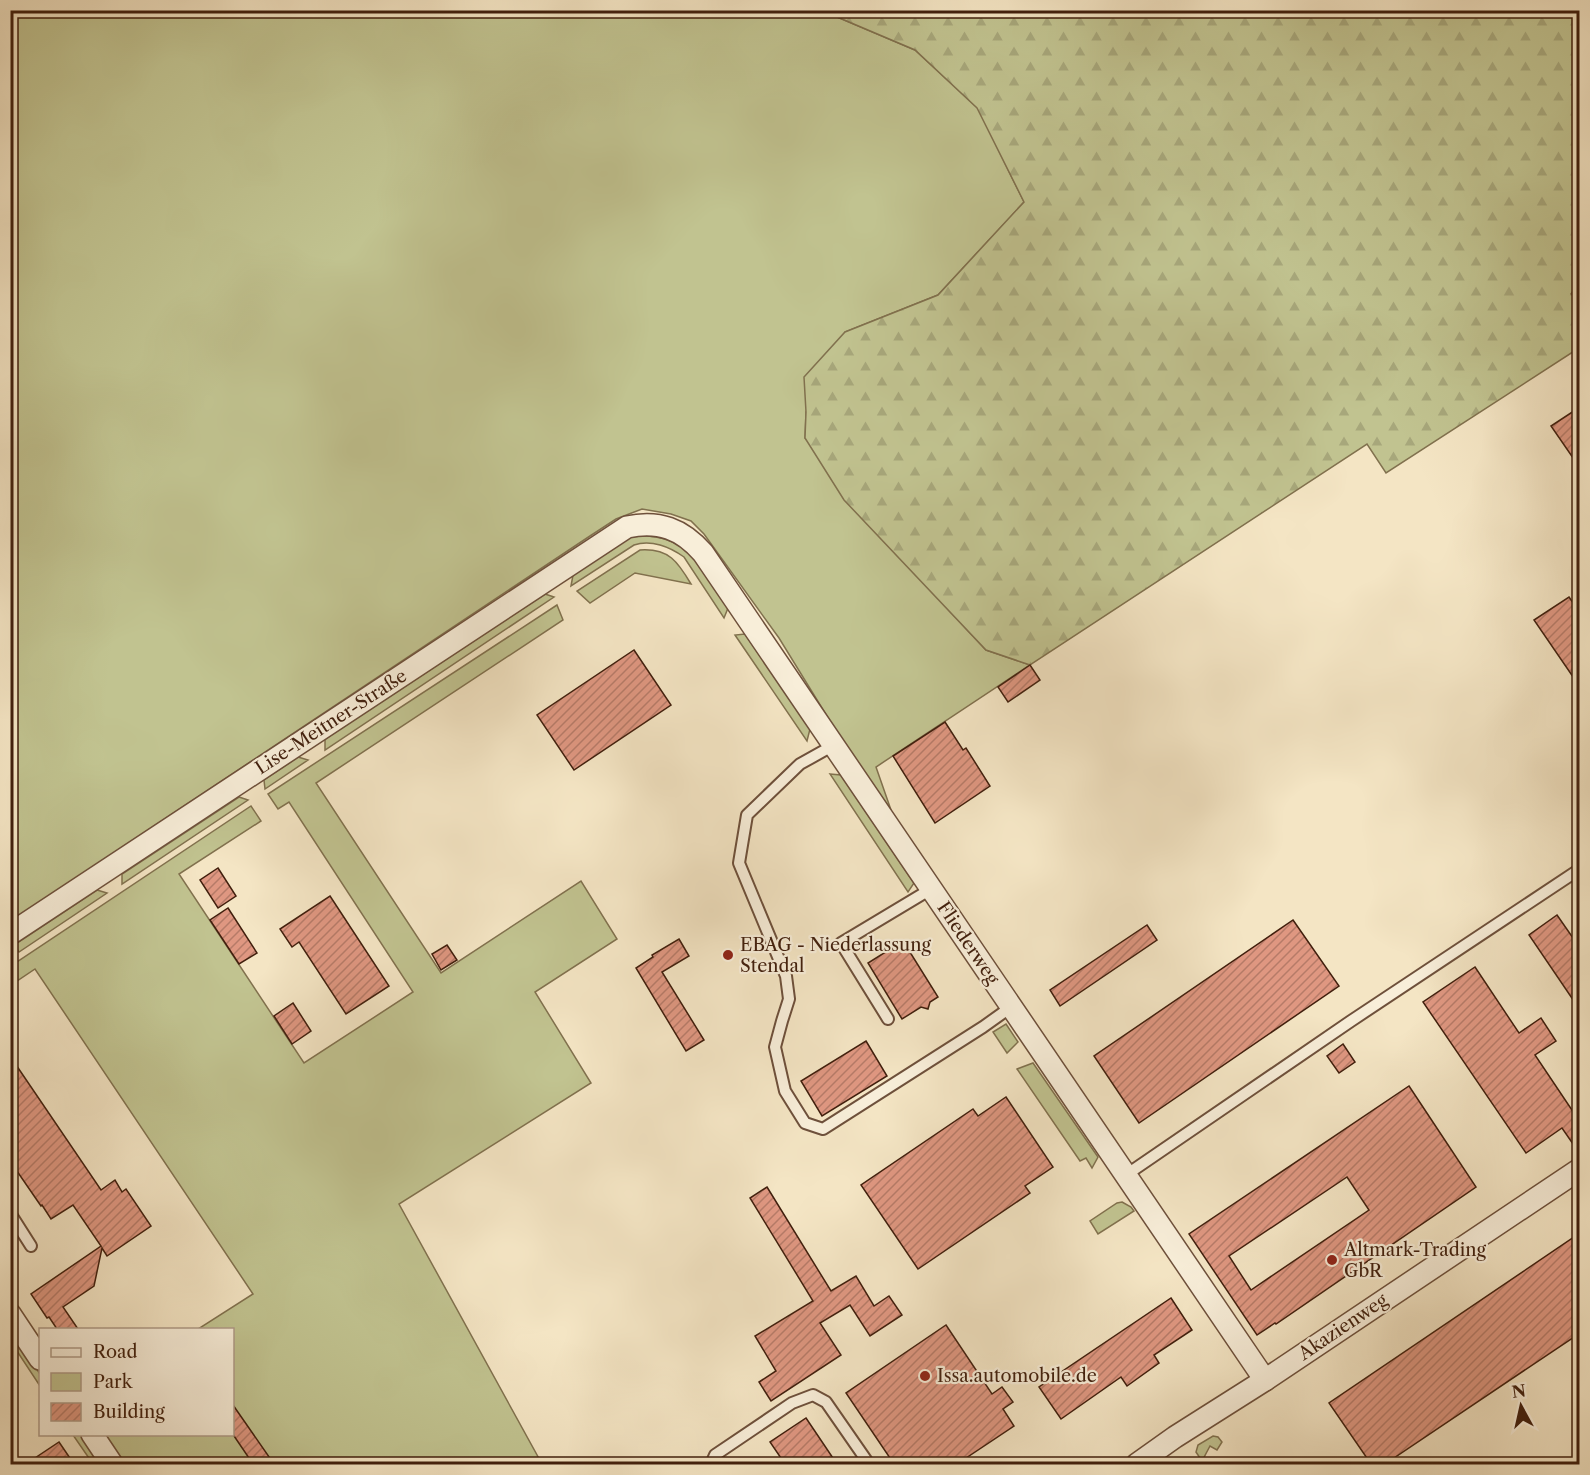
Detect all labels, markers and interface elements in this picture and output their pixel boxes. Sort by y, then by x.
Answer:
street label: Lise-Meitner-Straße [251,665,411,779]
street label: Fliederweg [932,897,1004,989]
place label: EBAG - Niederlassung Stendal [740,934,931,977]
marker: EBAG - Niederlassung Stendal [721,948,735,962]
place label: Altmark-Trading GbR [1343,1239,1487,1282]
marker: Altmark-Trading GbR [1325,1253,1339,1267]
street label: Akazienweg [1294,1289,1392,1365]
legend [39,1328,234,1436]
text: Road [93,1341,138,1363]
place label: Issa.automobile.de [937,1365,1097,1387]
marker: Issa.automobile.de [918,1369,932,1383]
text: Park [93,1371,134,1393]
north arrow [1491,1376,1551,1436]
text: N [1511,1380,1527,1402]
text: Building [93,1401,165,1423]

